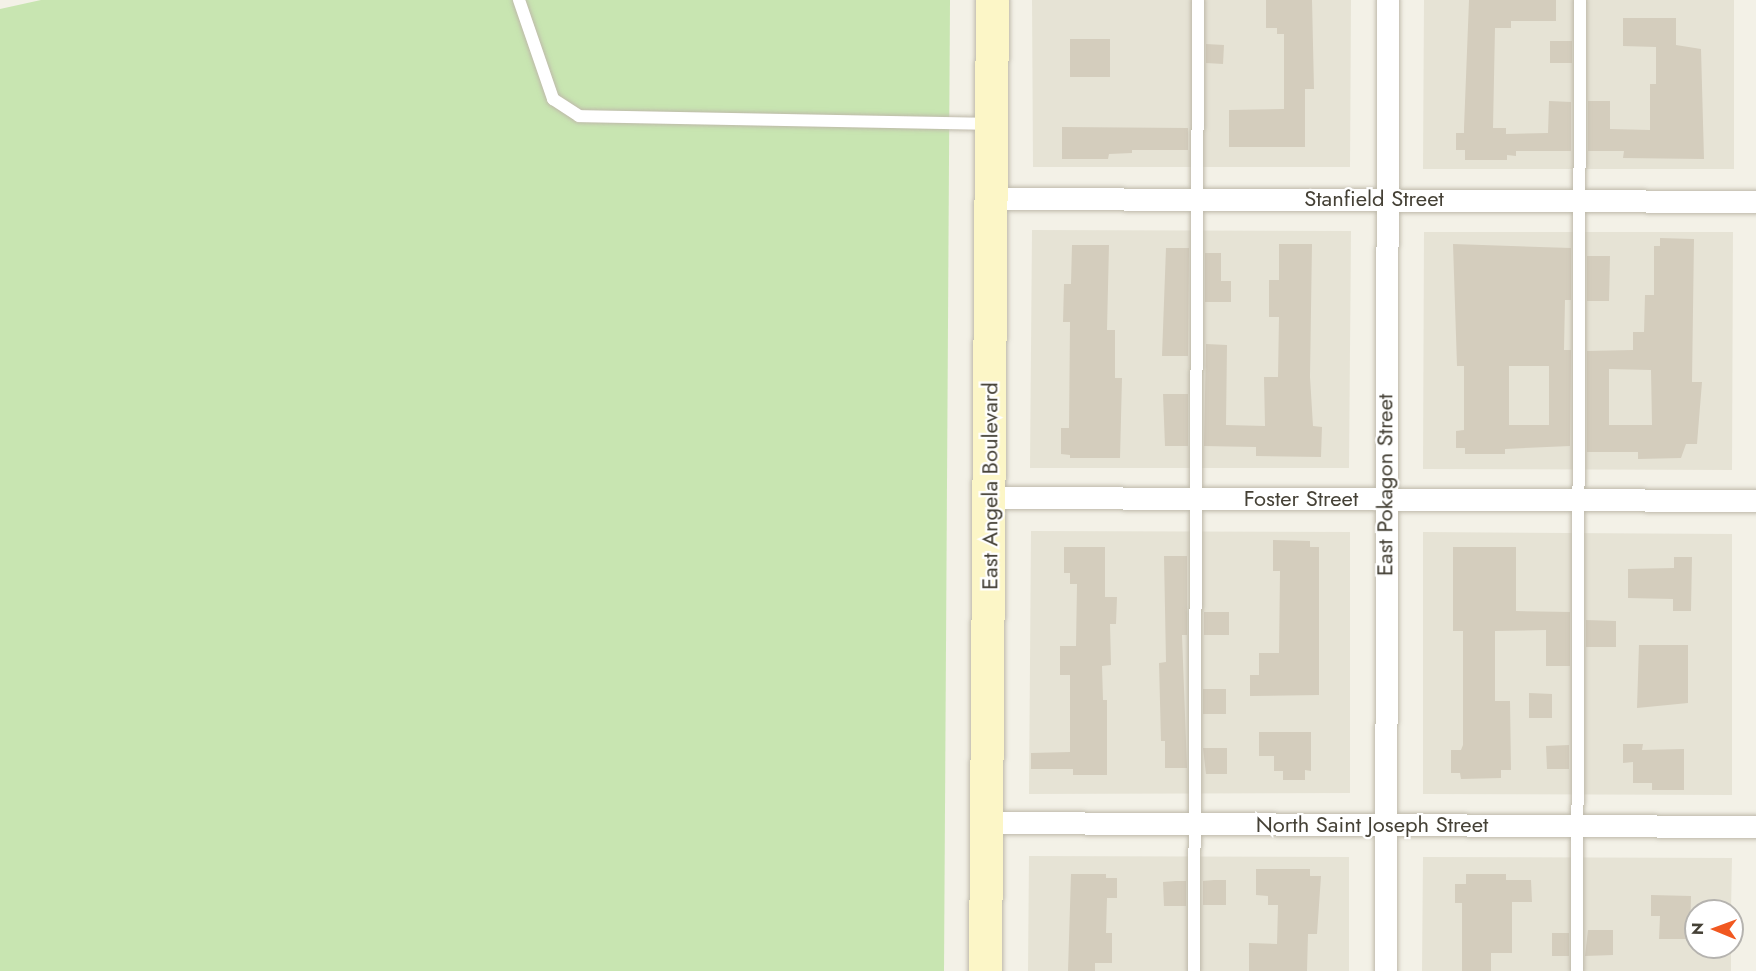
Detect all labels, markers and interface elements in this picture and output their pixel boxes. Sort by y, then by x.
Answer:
street label: Stanfield Street [1304,186,1444,212]
street label: East Angela Boulevard [977,382,1003,590]
street label: East Pokagon Street [1372,394,1398,576]
street label: Foster Street [1244,486,1358,512]
street label: North Saint Joseph Street [1256,812,1488,838]
north arrow [1684,899,1744,959]
text: N [1686,922,1709,935]

